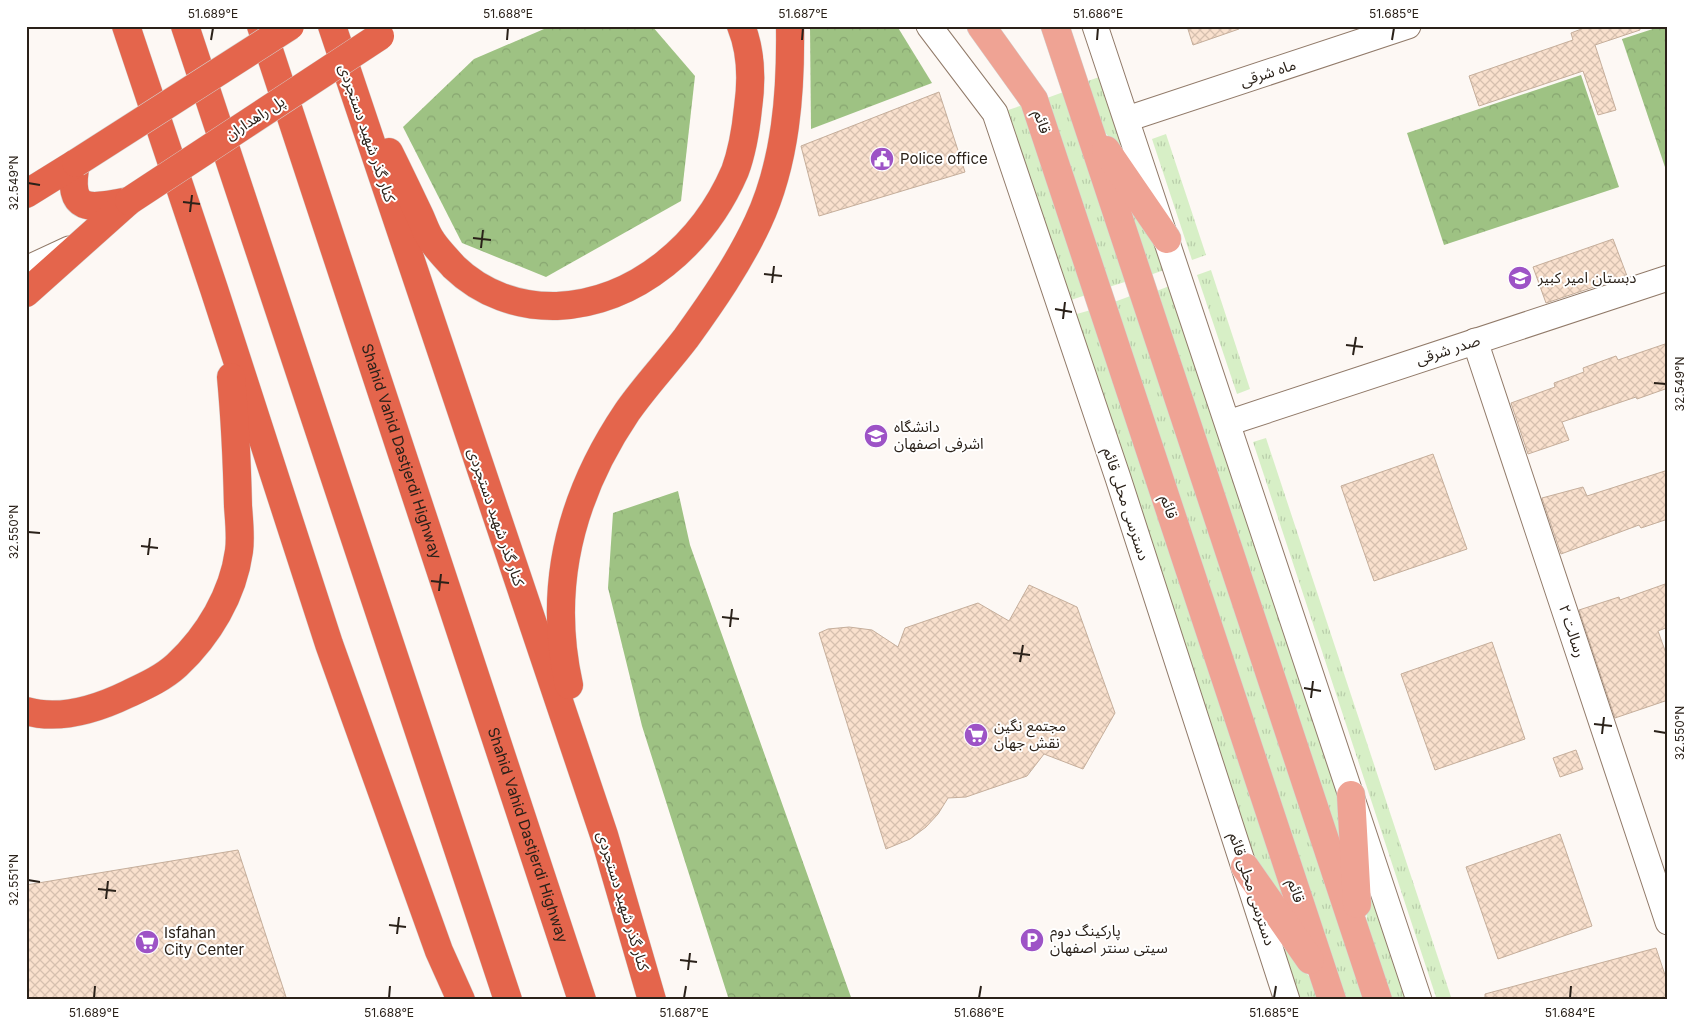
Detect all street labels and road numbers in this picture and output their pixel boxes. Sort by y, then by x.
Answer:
street label: ماه شرقی [1238,55,1298,90]
street label: کنار گذر شهید دستجردی [335,61,400,205]
street label: پل راهداران [221,91,289,145]
street label: قائم [1028,108,1055,137]
street label: صدر شرقی [1413,330,1482,369]
street label: Shahid Vahid Dastjerdi Highway [357,341,446,562]
street label: کنار گذر شهید دستجردی [464,445,529,589]
street label: دسترسی محلی قائم [1097,445,1154,563]
street label: قائم [1155,493,1182,522]
street label: رسالت ۲ [1555,602,1590,660]
street label: Shahid Vahid Dastjerdi Highway [484,725,573,946]
street label: کنار گذر شهید دستجردی [593,829,654,974]
street label: دسترسی محلی قائم [1223,830,1280,948]
street label: قائم [1282,877,1309,906]

